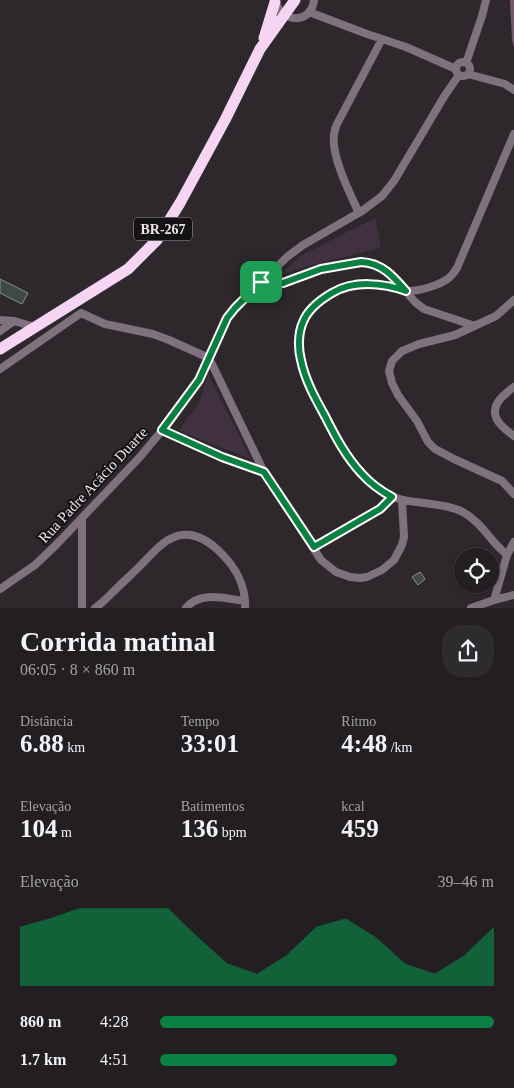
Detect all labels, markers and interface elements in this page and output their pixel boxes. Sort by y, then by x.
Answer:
road number: BR-267 [134,218,192,240]
pin [240,261,282,303]
icon: arrive [247,268,275,296]
street label: Rua Padre Acácio Duarte [35,424,151,546]
map controls [454,548,499,593]
button: locate [454,548,499,593]
button: share [442,625,494,677]
text: Corrida matinal [20,626,215,657]
text: 06:05 · 8 × 860 m [20,661,135,678]
text: Distância [20,714,73,729]
text: Tempo [181,714,219,729]
text: Ritmo [341,714,376,729]
text: 6.88 [20,730,64,757]
text: 33:01 [181,730,239,757]
text: 4:48 [341,730,387,757]
text: km [64,740,85,755]
text: /km [387,740,412,755]
text: Elevação [20,799,71,814]
text: Batimentos [181,799,244,814]
text: kcal [341,799,365,814]
text: 104 [20,815,58,842]
text: 136 [181,815,218,842]
text: 459 [341,815,379,842]
text: m [58,825,72,840]
text: bpm [218,825,247,840]
text: Elevação [20,873,79,890]
text: 39–46 m [438,873,494,890]
text: 860 m [20,1013,61,1030]
text: 4:28 [100,1013,128,1030]
text: 1.7 km [20,1051,66,1068]
text: 4:51 [100,1051,128,1068]

